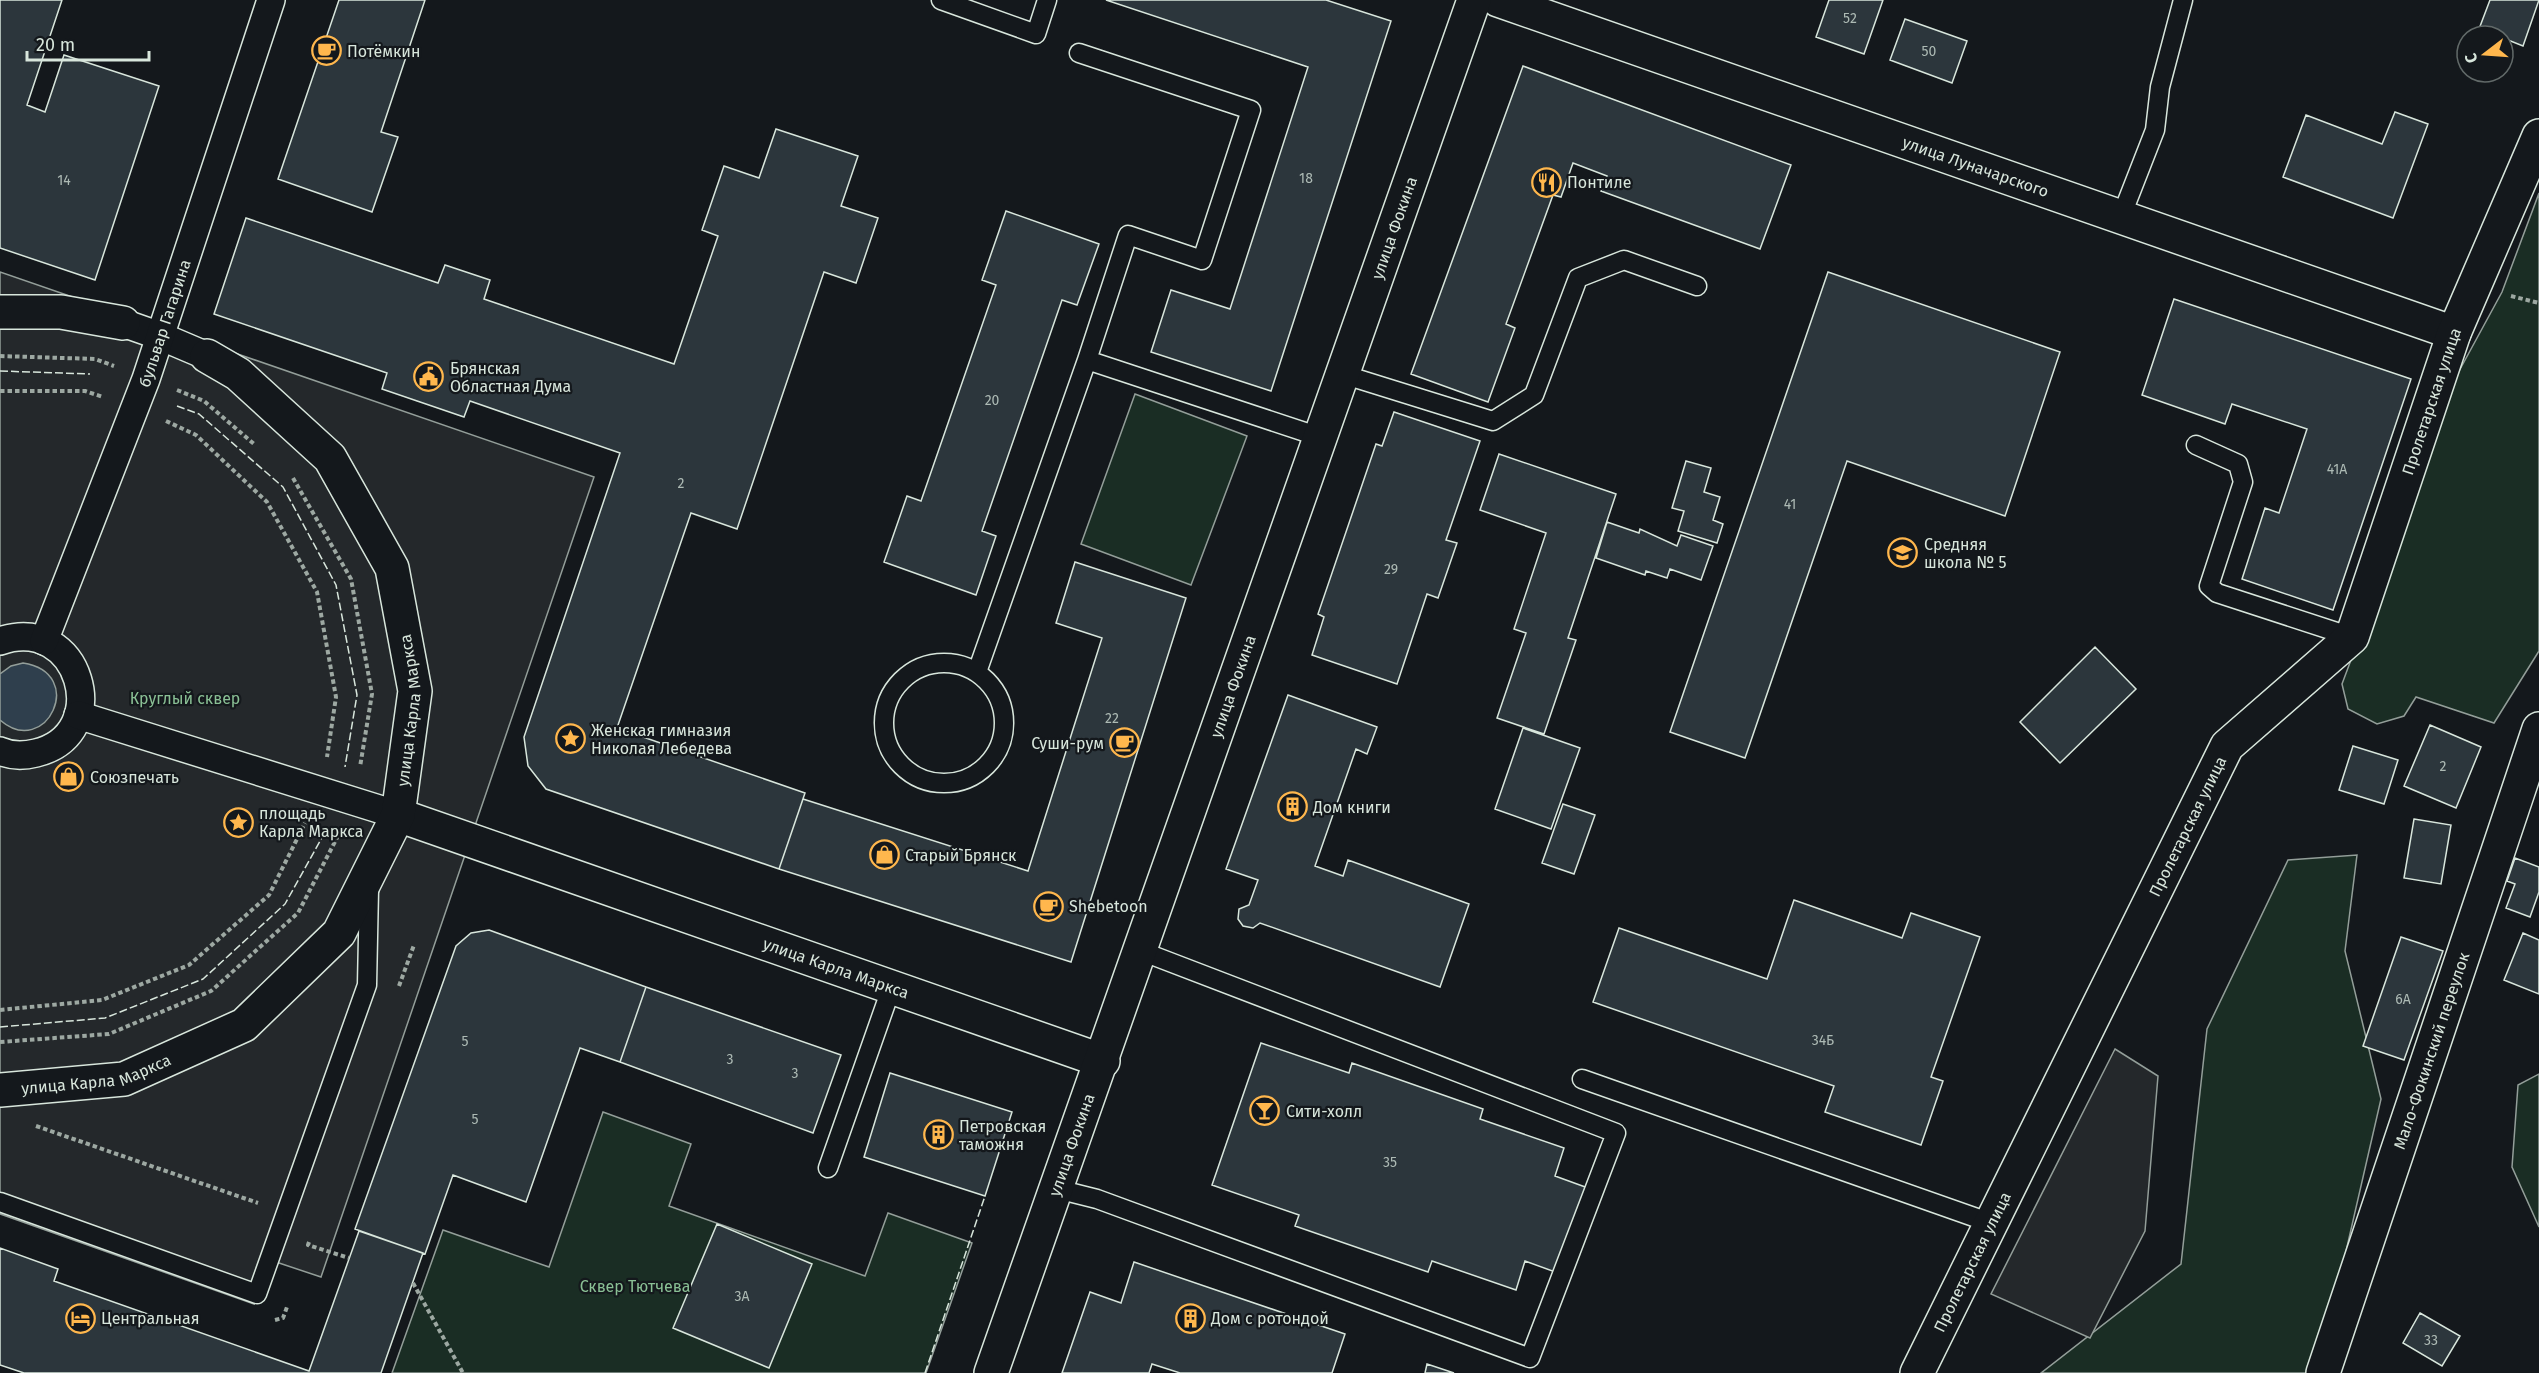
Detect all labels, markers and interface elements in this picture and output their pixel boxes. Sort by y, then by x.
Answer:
house number: 52 [1843,10,1857,27]
scale bar [27,24,148,62]
north arrow [2455,24,2515,84]
text: 20 m [36,34,75,56]
cafe icon: Потёмкин [310,35,342,67]
place label: Потёмкин [347,42,420,61]
house number: 50 [1922,43,1937,60]
text: С [2460,50,2482,65]
street label: улица Луначарского [1900,133,2051,201]
restaurant icon: Понтиле [1530,166,1562,198]
house number: 18 [1299,170,1313,187]
house number: 14 [57,172,71,189]
place label: Понтиле [1567,173,1631,192]
street label: улица Фокина [1368,174,1421,282]
street label: бульвар Гагарина [135,257,195,390]
street label: Пролетарская улица [2398,325,2465,477]
place label: Брянская Областная Дума [450,359,571,396]
public building icon: Брянская Областная Дума [413,361,445,393]
house number: 20 [985,392,1000,409]
house number: 41А [2327,461,2347,478]
house number: 2 [678,475,685,492]
house number: 41 [1784,496,1796,513]
place label: Средняя школа № 5 [1924,535,2006,572]
school or university icon: Средняя школа № 5 [1887,537,1919,569]
house number: 29 [1384,561,1398,578]
street label: улица Карла Маркса [393,633,425,788]
street label: улица Фокина [1206,633,1260,740]
park label: Круглый сквер [130,689,240,708]
house number: 22 [1105,710,1119,727]
place label: Женская гимназия Николая Лебедева [591,721,732,758]
place icon: Женская гимназия Николая Лебедева [554,723,586,755]
cafe icon: Суши-рум [1109,727,1141,759]
place label: Суши-рум [1031,734,1104,753]
street label: Пролетарская улица [2145,753,2230,900]
house number: 2 [2440,758,2447,775]
shop icon: Союзпечать [53,761,85,793]
place label: Союзпечать [90,768,179,787]
building icon: Дом книги [1276,791,1308,823]
place label: Дом книги [1312,798,1391,817]
place label: площадь Карла Маркса [259,804,364,841]
place icon: площадь Карла Маркса [222,806,254,838]
shop icon: Старый Брянск [868,839,900,871]
place label: Старый Брянск [905,846,1017,865]
cafe icon: Shebetoon [1032,890,1064,922]
place label: Shebetoon [1069,897,1148,916]
street label: улица Карла Маркса [760,934,912,1003]
street label: Мало-Фокинский переулок [2390,949,2474,1152]
house number: 6А [2395,991,2411,1008]
house number: 34Б [1812,1032,1834,1049]
house number: 5 [461,1033,469,1050]
street label: улица Карла Маркса [20,1050,174,1098]
house number: 3 [727,1051,734,1068]
house number: 3 [792,1065,799,1082]
street label: улица Фокина [1045,1091,1099,1199]
bar icon: Сити-холл [1249,1095,1281,1127]
place label: Сити-холл [1286,1102,1362,1121]
house number: 5 [471,1111,479,1128]
place label: Петровская таможня [959,1117,1046,1154]
building icon: Петровская таможня [922,1119,954,1151]
house number: 35 [1383,1154,1397,1171]
street label: Пролетарская улица [1930,1189,2015,1335]
park label: Сквер Тютчева [580,1277,690,1296]
house number: 3А [734,1288,750,1305]
hotel icon: Центральная [64,1302,96,1334]
building icon: Дом с ротондой [1174,1302,1206,1334]
place label: Центральная [101,1309,200,1328]
place label: Дом с ротондой [1210,1309,1329,1328]
house number: 33 [2424,1332,2438,1349]

